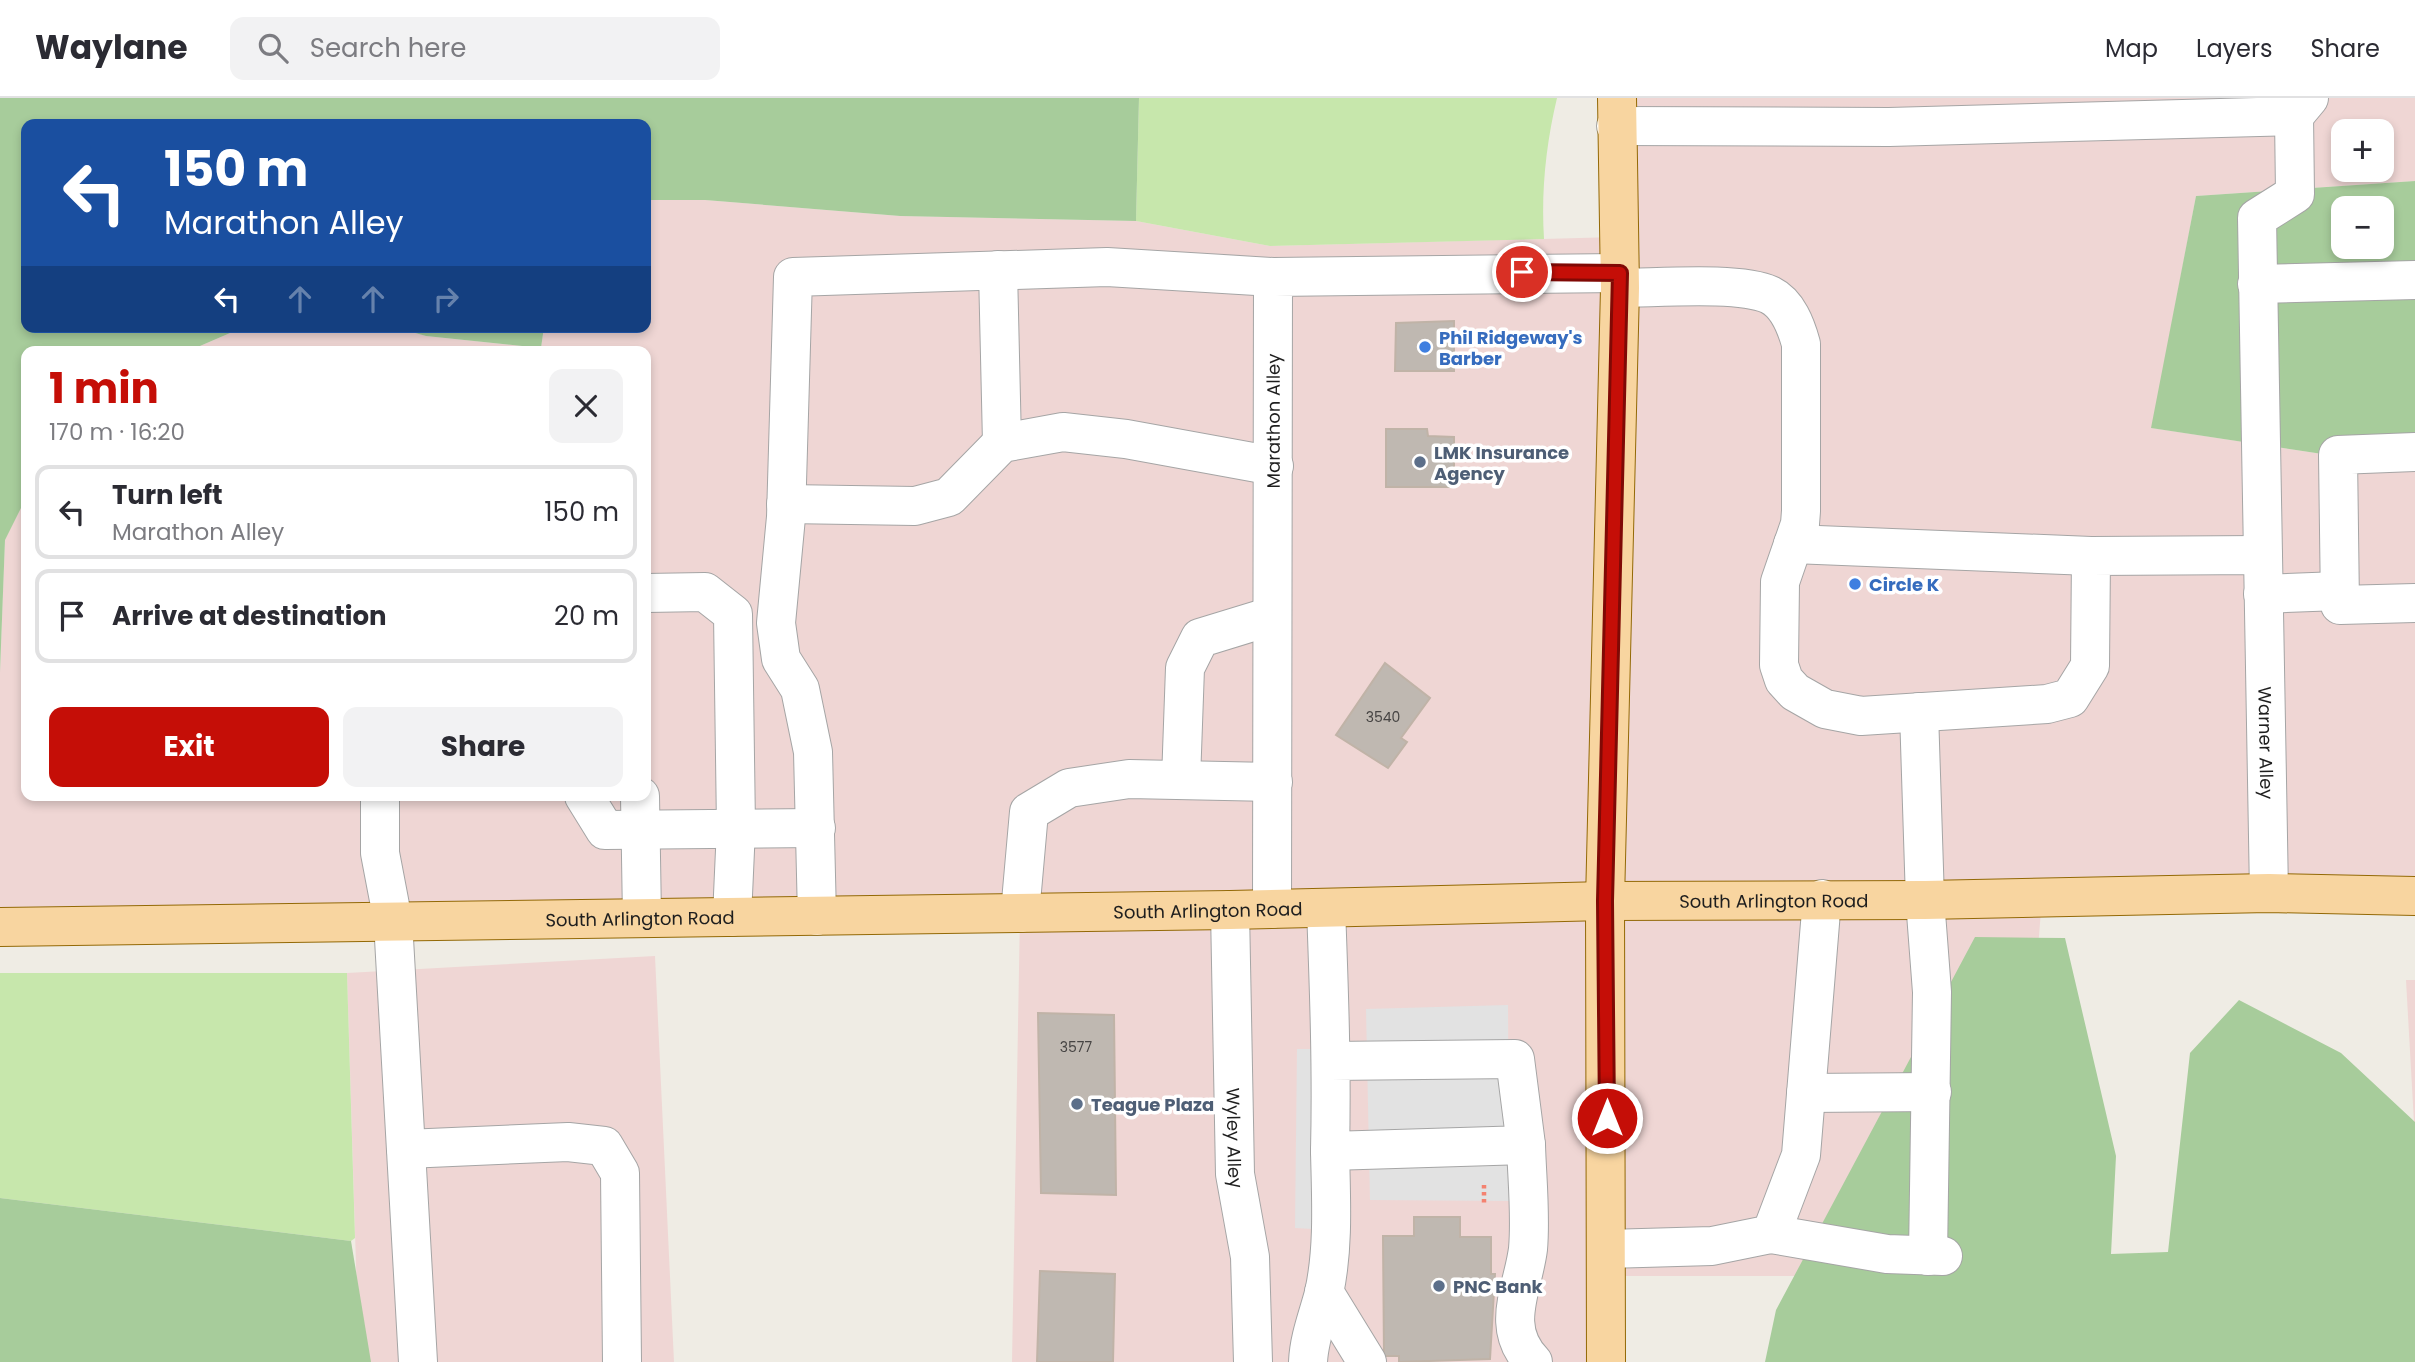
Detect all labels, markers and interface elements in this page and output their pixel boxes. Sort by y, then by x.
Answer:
search box [230,17,720,80]
text: Waylane [35,24,188,71]
icon: search [254,29,292,67]
text: Search here [310,30,466,66]
text: Map [2105,32,2158,65]
text: Layers [2196,32,2272,65]
text: Share [2310,32,2380,65]
map controls [2331,119,2394,259]
button: + [2331,119,2394,182]
text: 150 m [164,135,309,203]
icon: left [49,147,140,238]
button: − [2331,196,2394,259]
text: Marathon Alley [164,200,404,245]
pin [1492,242,1552,302]
icon: arrive [1503,253,1541,291]
icon: left [208,280,246,318]
icon: ahead [281,280,319,318]
icon: ahead [354,280,392,318]
icon: right [427,280,465,318]
place label: Phil Ridgeway's Barber [1439,325,1583,371]
marker: Phil Ridgeway's Barber [1417,339,1433,355]
street label: Marathon Alley [1260,354,1285,488]
text: 1 min [49,359,159,418]
button: close [549,369,623,443]
text: 170 m · 16:20 [49,416,185,448]
place label: LMK Insurance Agency [1434,440,1569,486]
marker: LMK Insurance Agency [1412,454,1428,470]
text: Turn left [112,477,223,513]
icon: left [53,493,91,531]
text: 150 m [544,494,619,530]
text: Marathon Alley [112,516,284,548]
place label: Circle K [1869,572,1940,597]
marker: Circle K [1847,576,1863,592]
icon: arrive [53,597,91,635]
text: Arrive at destination [112,598,387,634]
text: 20 m [554,598,619,634]
street label: Warner Alley [2253,686,2280,800]
button: Exit [49,707,329,787]
button: Share [343,707,623,787]
house number: 3540 [1366,707,1400,727]
street label: South Arlington Road [1679,888,1868,913]
street label: South Arlington Road [1113,896,1303,924]
street label: South Arlington Road [545,904,735,932]
house number: 3577 [1060,1037,1093,1057]
position arrow [1570,1081,1644,1155]
street label: Wyley Alley [1221,1087,1250,1190]
place label: Teague Plaza [1091,1092,1214,1117]
marker: Teague Plaza [1069,1096,1085,1112]
place label: PNC Bank [1453,1274,1544,1299]
marker: PNC Bank [1431,1278,1447,1294]

